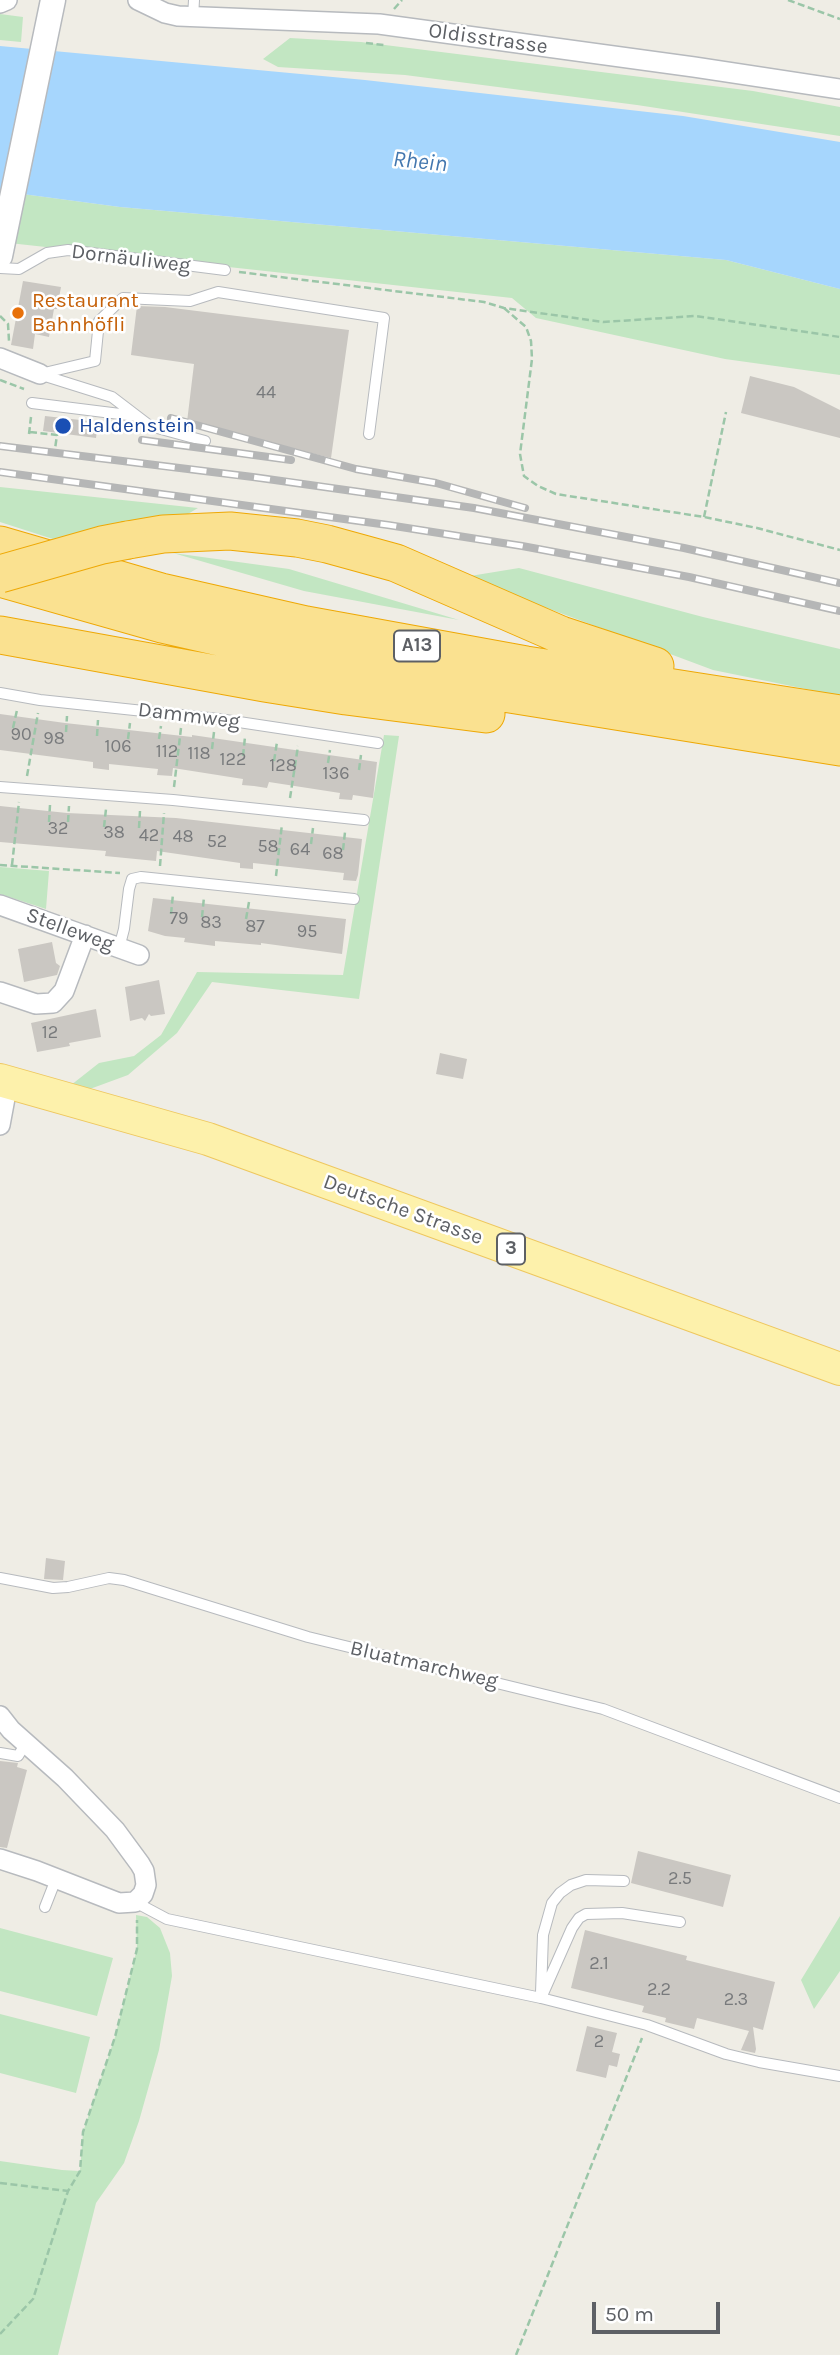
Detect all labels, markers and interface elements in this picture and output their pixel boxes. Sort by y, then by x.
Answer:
street label: Oldisstrasse [427,18,549,60]
water label: Rhein [391,145,449,179]
street label: Dornäuliweg [70,239,192,279]
place label: Restaurant Bahnhöfli [32,288,139,338]
marker: Restaurant Bahnhöfli [10,305,26,321]
house number: 44 [256,382,276,404]
place label: Haldenstein [79,413,195,439]
marker: Haldenstein [53,416,73,436]
road number: A13 [394,631,440,662]
street label: Dammweg [137,697,241,735]
house number: 90 [10,724,32,746]
house number: 98 [43,728,65,750]
house number: 106 [105,736,131,758]
house number: 112 [156,741,178,763]
house number: 118 [188,743,210,765]
house number: 122 [220,749,246,771]
house number: 128 [269,755,297,777]
house number: 136 [323,763,349,785]
house number: 32 [47,818,69,840]
house number: 38 [103,822,125,844]
house number: 42 [139,825,159,847]
house number: 48 [172,826,194,848]
house number: 52 [207,831,227,853]
house number: 58 [257,836,279,858]
house number: 64 [290,839,310,861]
house number: 68 [322,843,344,865]
street label: Stelleweg [23,902,117,958]
house number: 79 [170,908,188,930]
house number: 83 [200,912,222,934]
house number: 87 [245,916,265,938]
house number: 95 [297,921,317,943]
house number: 12 [42,1022,58,1044]
street label: Deutsche Strasse [320,1169,486,1251]
road number: 3 [497,1233,525,1264]
street label: Bluatmarchweg [347,1636,501,1694]
house number: 2.5 [668,1868,692,1890]
house number: 2.1 [589,1953,609,1975]
house number: 2.2 [647,1979,671,2001]
house number: 2.3 [724,1989,748,2011]
house number: 2 [594,2031,604,2053]
scale bar [595,2288,723,2332]
text: 50 m [605,2302,654,2326]

